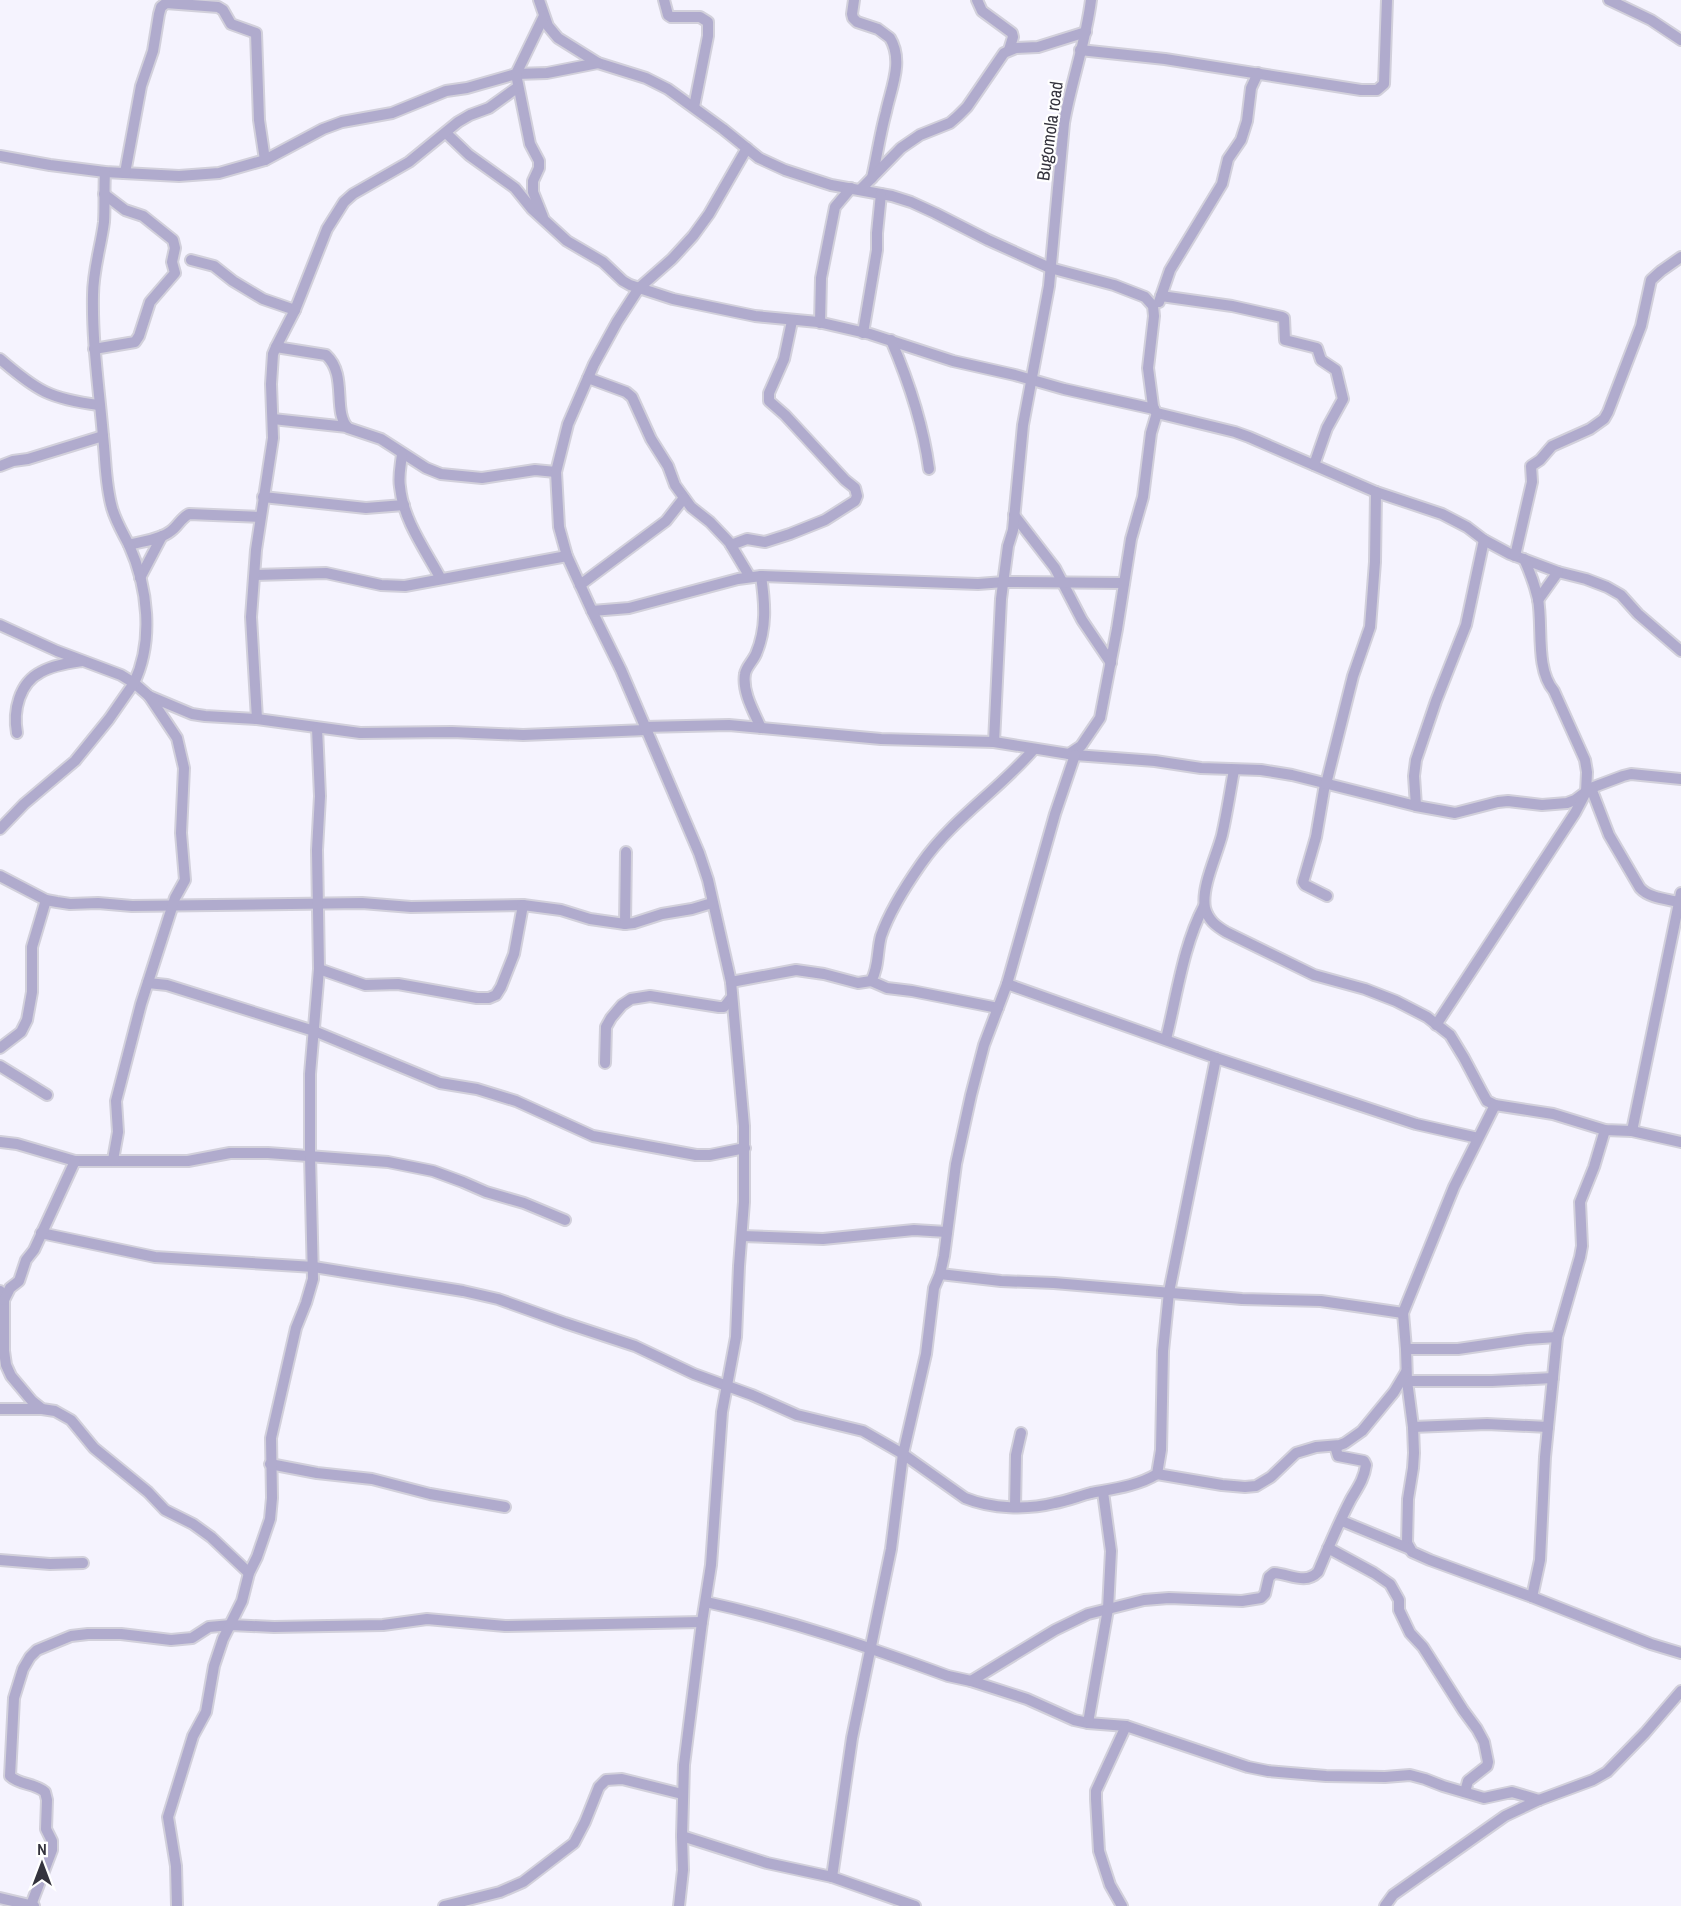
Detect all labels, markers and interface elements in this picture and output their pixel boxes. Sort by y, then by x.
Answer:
street label: Bugomola road [1030,80,1069,182]
north arrow [12,1834,72,1894]
text: N [37,1838,47,1860]

